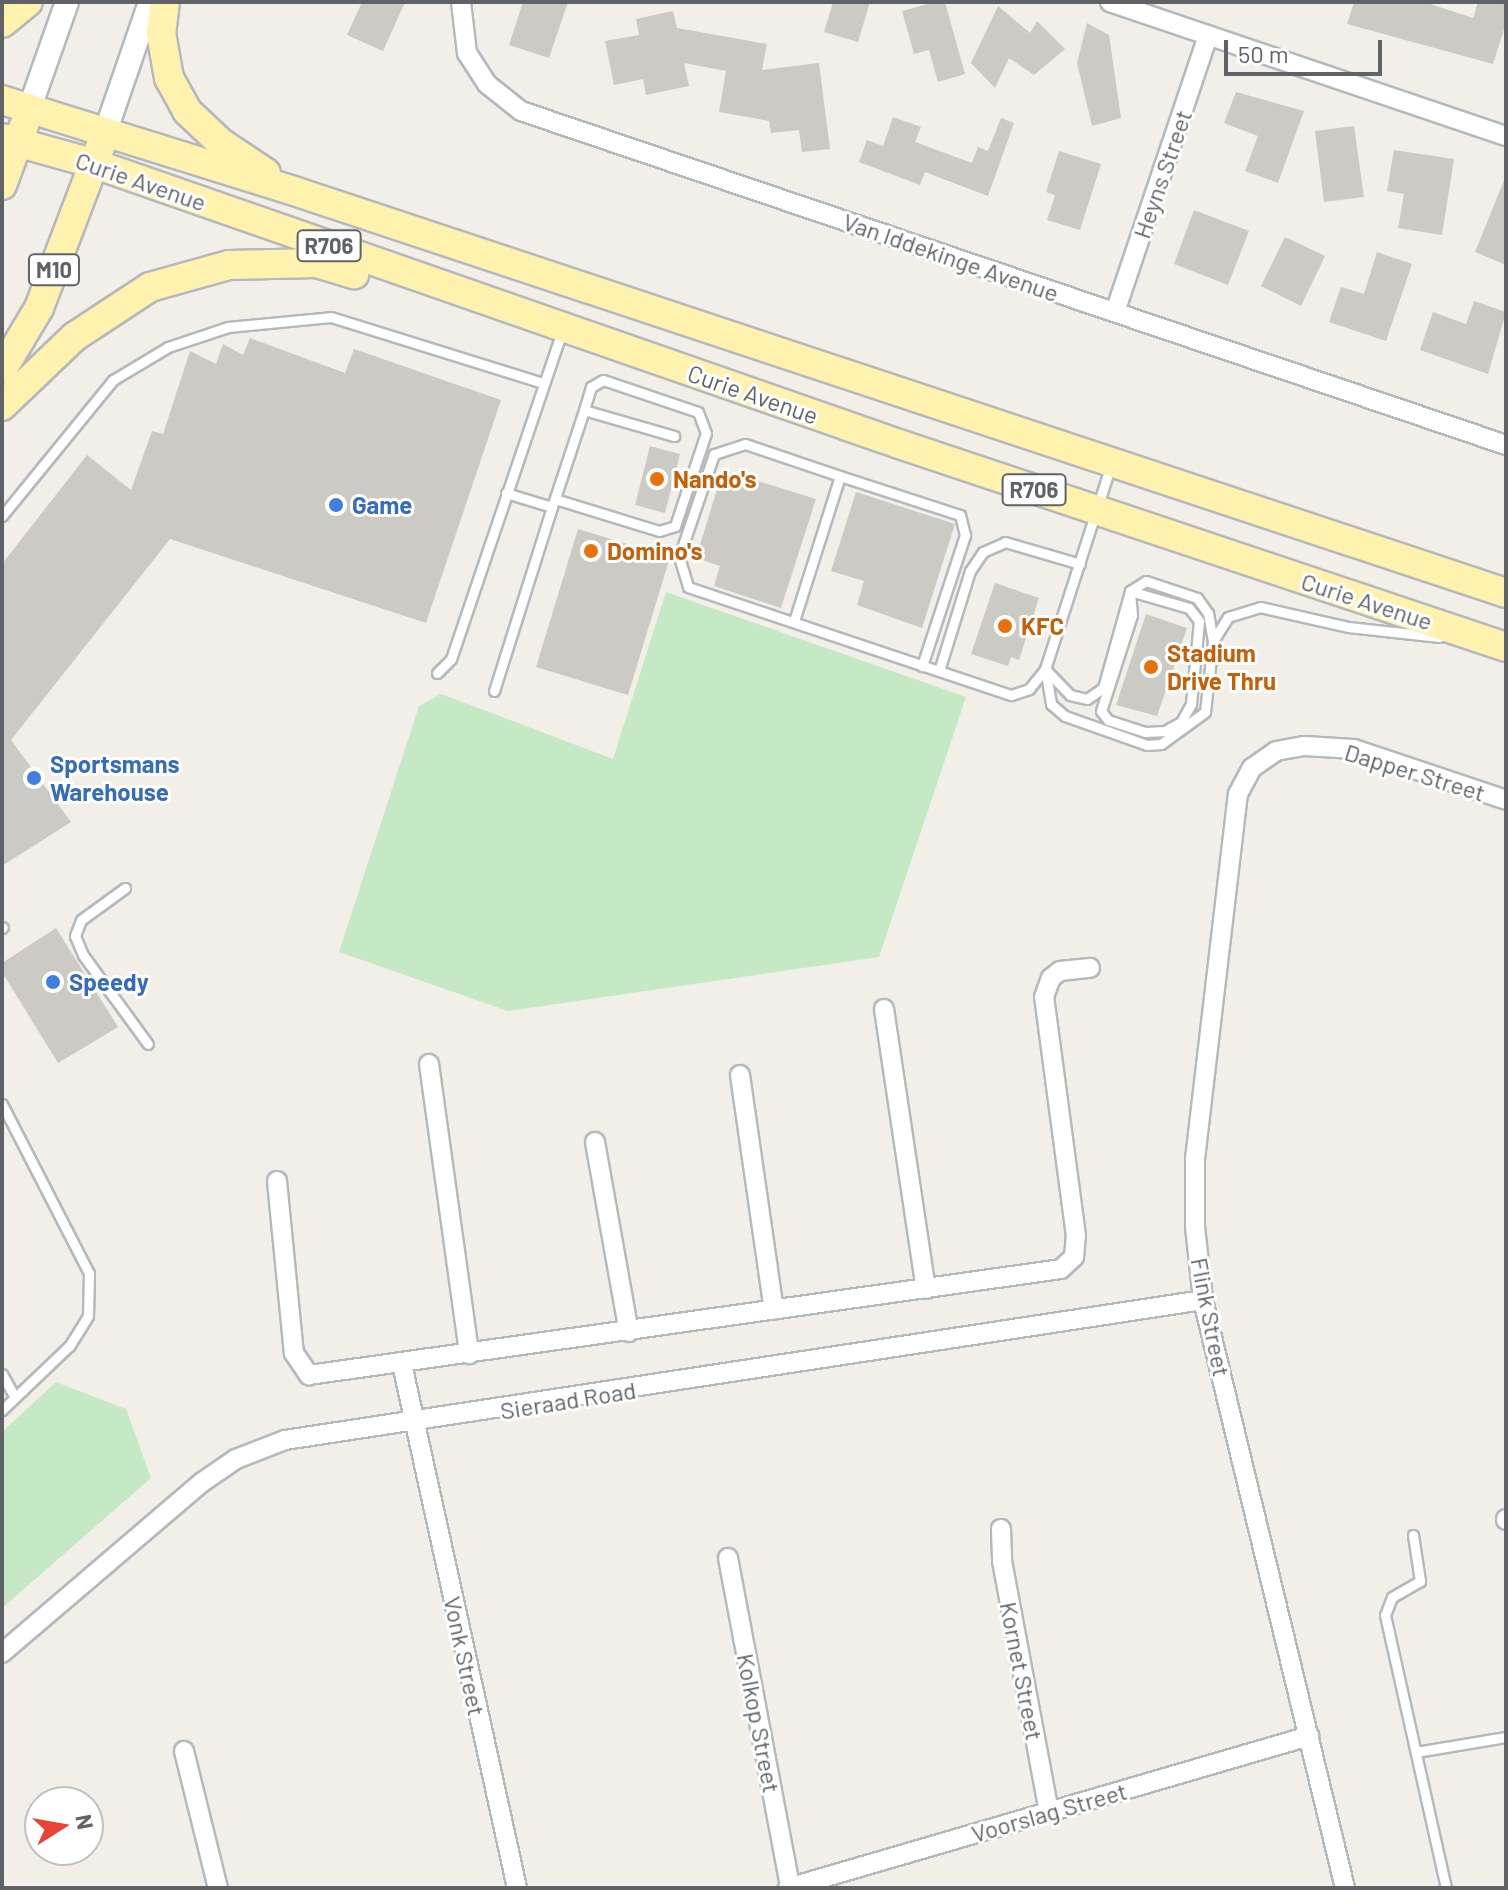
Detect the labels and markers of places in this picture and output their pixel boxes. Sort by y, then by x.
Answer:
place label: Nando's [673,465,756,493]
marker: Nando's [648,470,666,488]
place label: Game [352,491,412,519]
marker: Game [327,496,345,514]
place label: Domino's [607,537,703,565]
marker: Domino's [582,542,600,560]
place label: KFC [1021,612,1064,640]
marker: KFC [996,617,1014,635]
place label: Stadium Drive Thru [1167,639,1276,695]
marker: Stadium Drive Thru [1142,658,1160,676]
place label: Sportsmans Warehouse [50,750,180,806]
marker: Sportsmans Warehouse [25,769,43,787]
place label: Speedy [69,968,149,996]
marker: Speedy [44,973,62,991]

